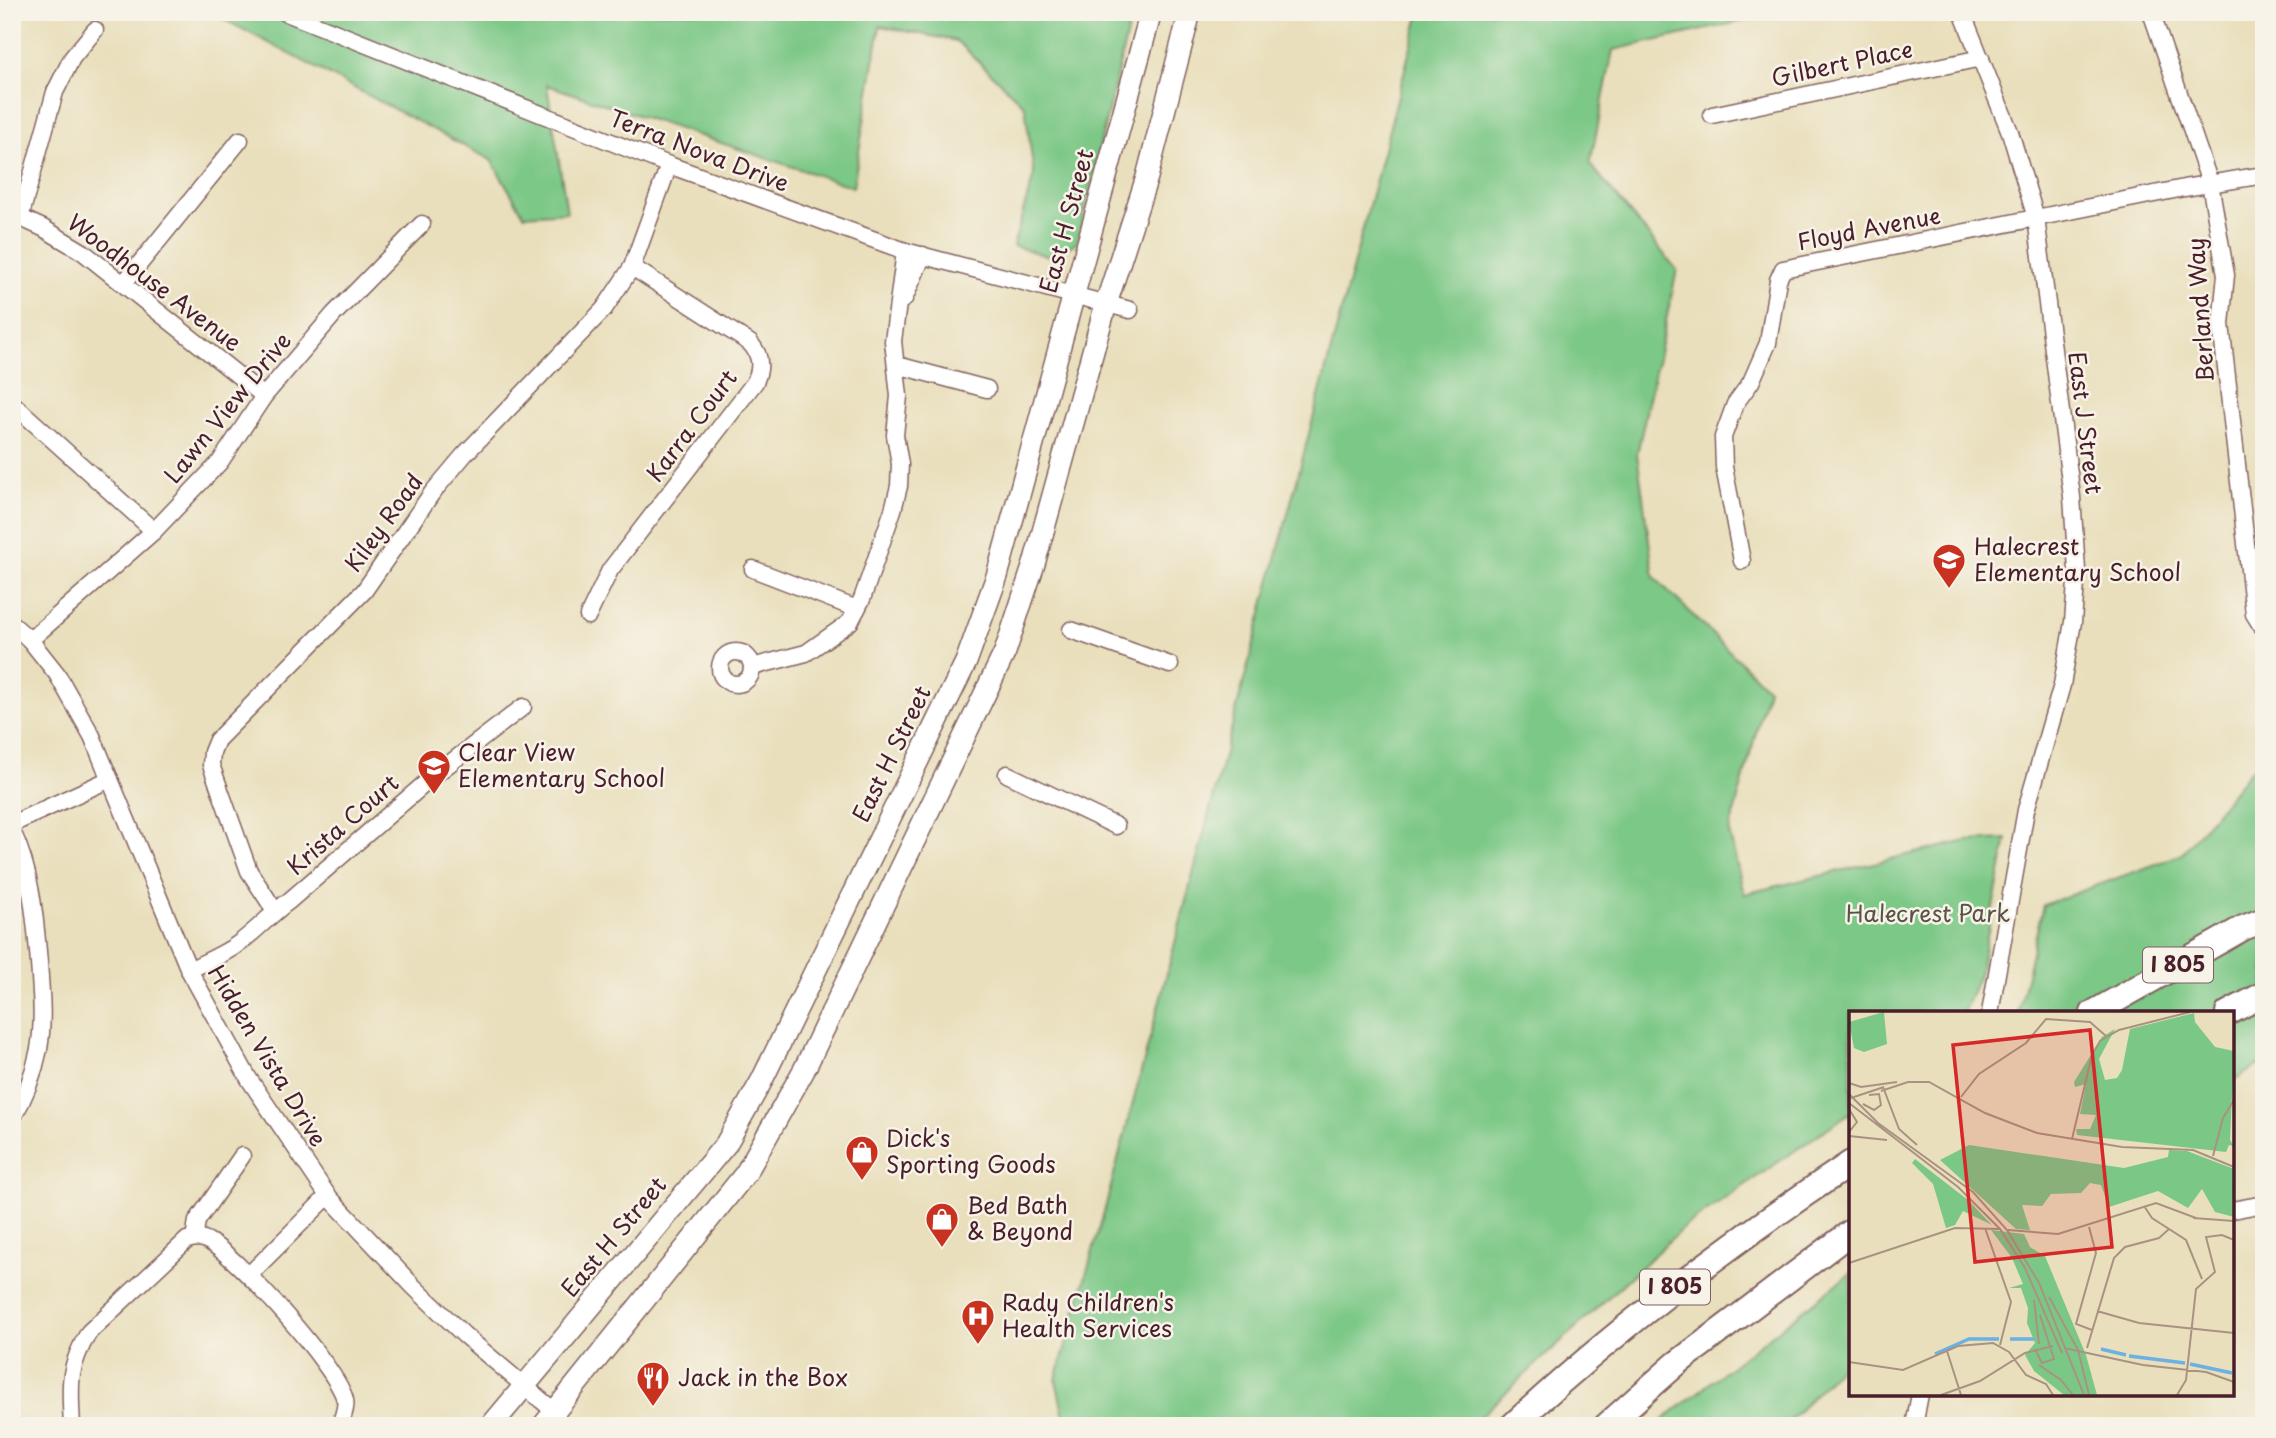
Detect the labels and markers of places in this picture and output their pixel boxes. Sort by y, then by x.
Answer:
place label: Halecrest Elementary School [1974,528,2181,589]
school or university icon: Halecrest Elementary School [1930,541,1968,590]
place label: Clear View Elementary School [458,734,665,795]
school or university icon: Clear View Elementary School [415,747,453,796]
place label: Dick's Sporting Goods [886,1120,1056,1181]
shop icon: Dick's Sporting Goods [843,1133,881,1182]
place label: Bed Bath & Beyond [967,1187,1073,1248]
shop icon: Bed Bath & Beyond [923,1200,961,1249]
place label: Rady Children's Health Services [1002,1284,1174,1345]
hospital icon: Rady Children's Health Services [959,1297,997,1346]
restaurant icon: Jack in the Box [634,1359,672,1408]
place label: Jack in the Box [678,1359,848,1394]

